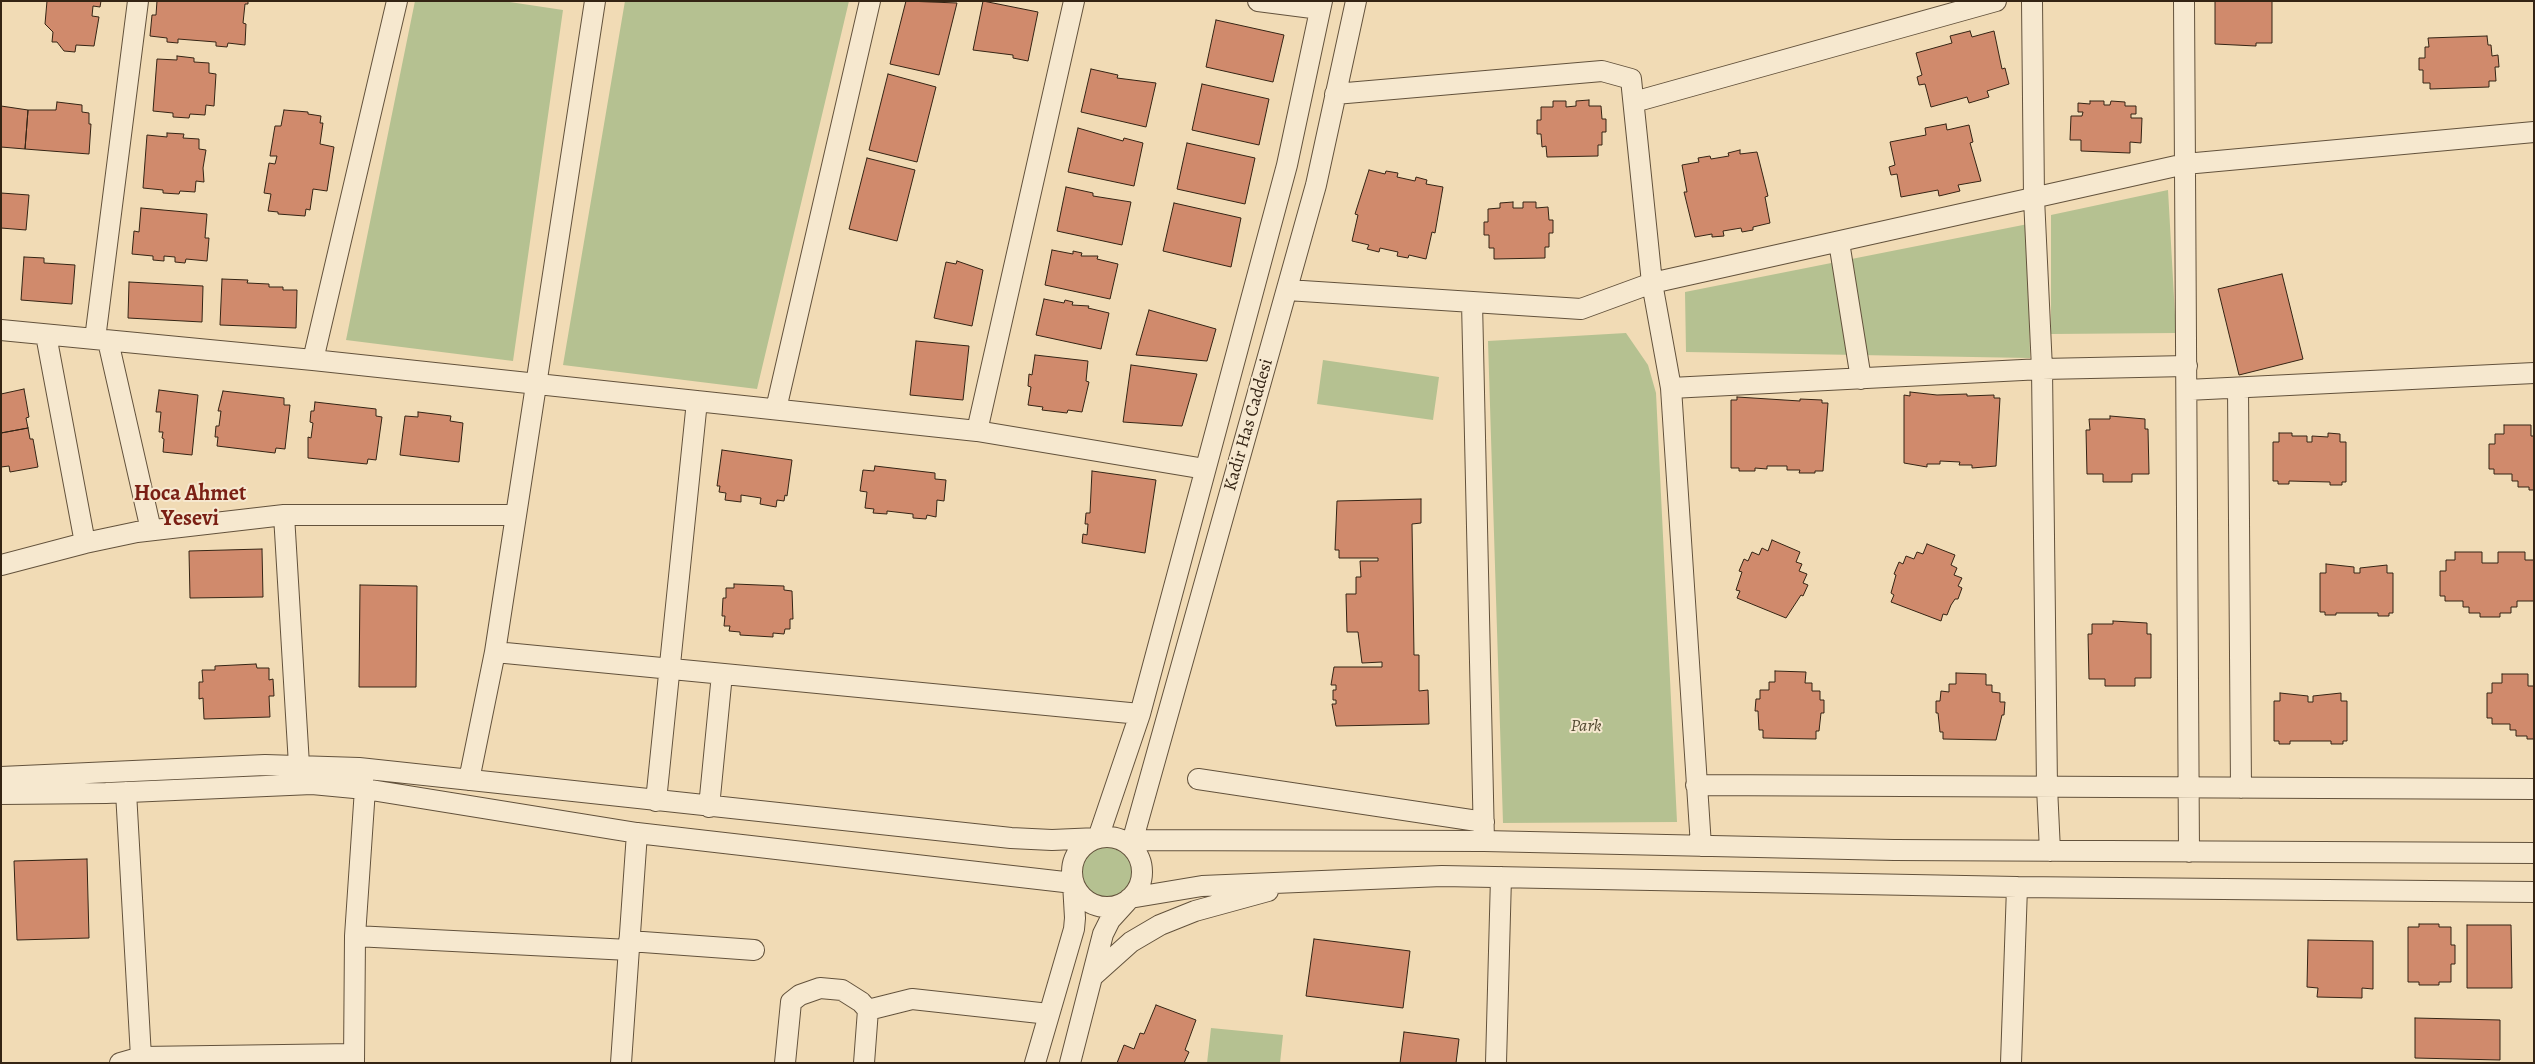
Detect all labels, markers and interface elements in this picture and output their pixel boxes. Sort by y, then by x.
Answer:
street label: Kadir Has Caddesi [1220,356,1278,494]
district label: Hoca Ahmet Yesevi [134,482,246,534]
park label: Park [1570,716,1602,738]

